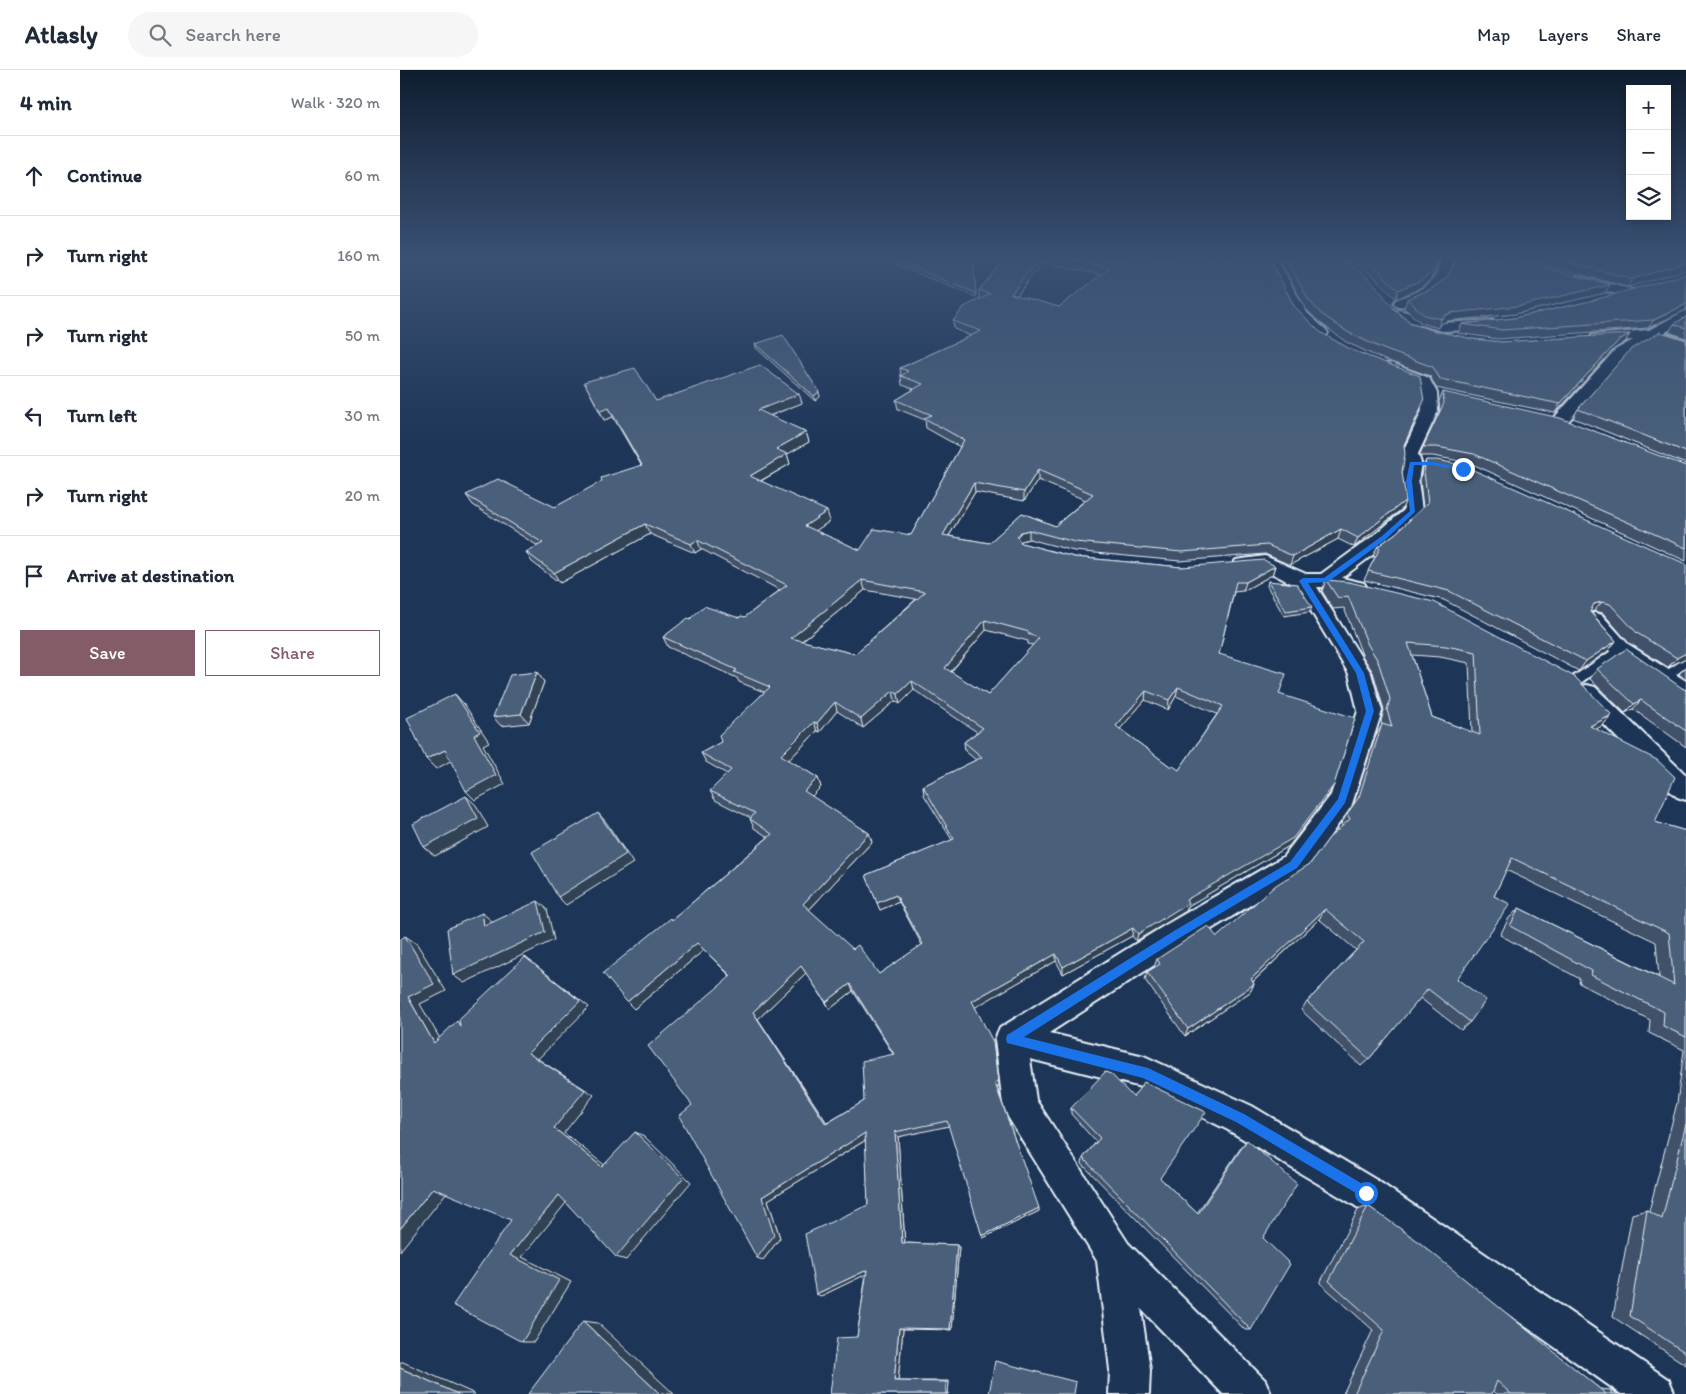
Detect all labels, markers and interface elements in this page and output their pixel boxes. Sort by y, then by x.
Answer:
search box [128,12,478,57]
text: Atlasly [25,20,98,49]
icon: search [146,21,174,49]
text: Search here [186,23,281,46]
text: Map [1477,24,1510,46]
text: Layers [1538,24,1588,46]
text: Share [1616,24,1661,46]
map controls [1626,85,1671,220]
button: + [1626,85,1671,130]
text: 4 min [20,90,72,115]
text: Walk · 320 m [291,93,380,112]
button: − [1626,130,1671,175]
icon: ahead [20,162,48,190]
text: Continue [67,164,142,187]
text: 60 m [345,166,380,185]
button: layers [1626,175,1671,220]
icon: right [20,242,48,270]
text: Turn right [67,244,148,267]
text: 160 m [337,246,380,265]
icon: right [20,322,48,350]
text: Turn right [67,324,148,347]
text: 50 m [345,326,380,345]
icon: left [20,402,48,430]
text: Turn left [67,404,137,427]
text: 30 m [344,406,380,425]
route end [1452,458,1475,481]
icon: right [20,482,48,510]
text: Turn right [67,484,148,507]
text: 20 m [345,486,380,505]
icon: arrive [20,562,48,590]
text: Arrive at destination [67,564,234,587]
button: Save [20,630,195,676]
button: Share [205,630,380,676]
route start [1355,1182,1378,1205]

